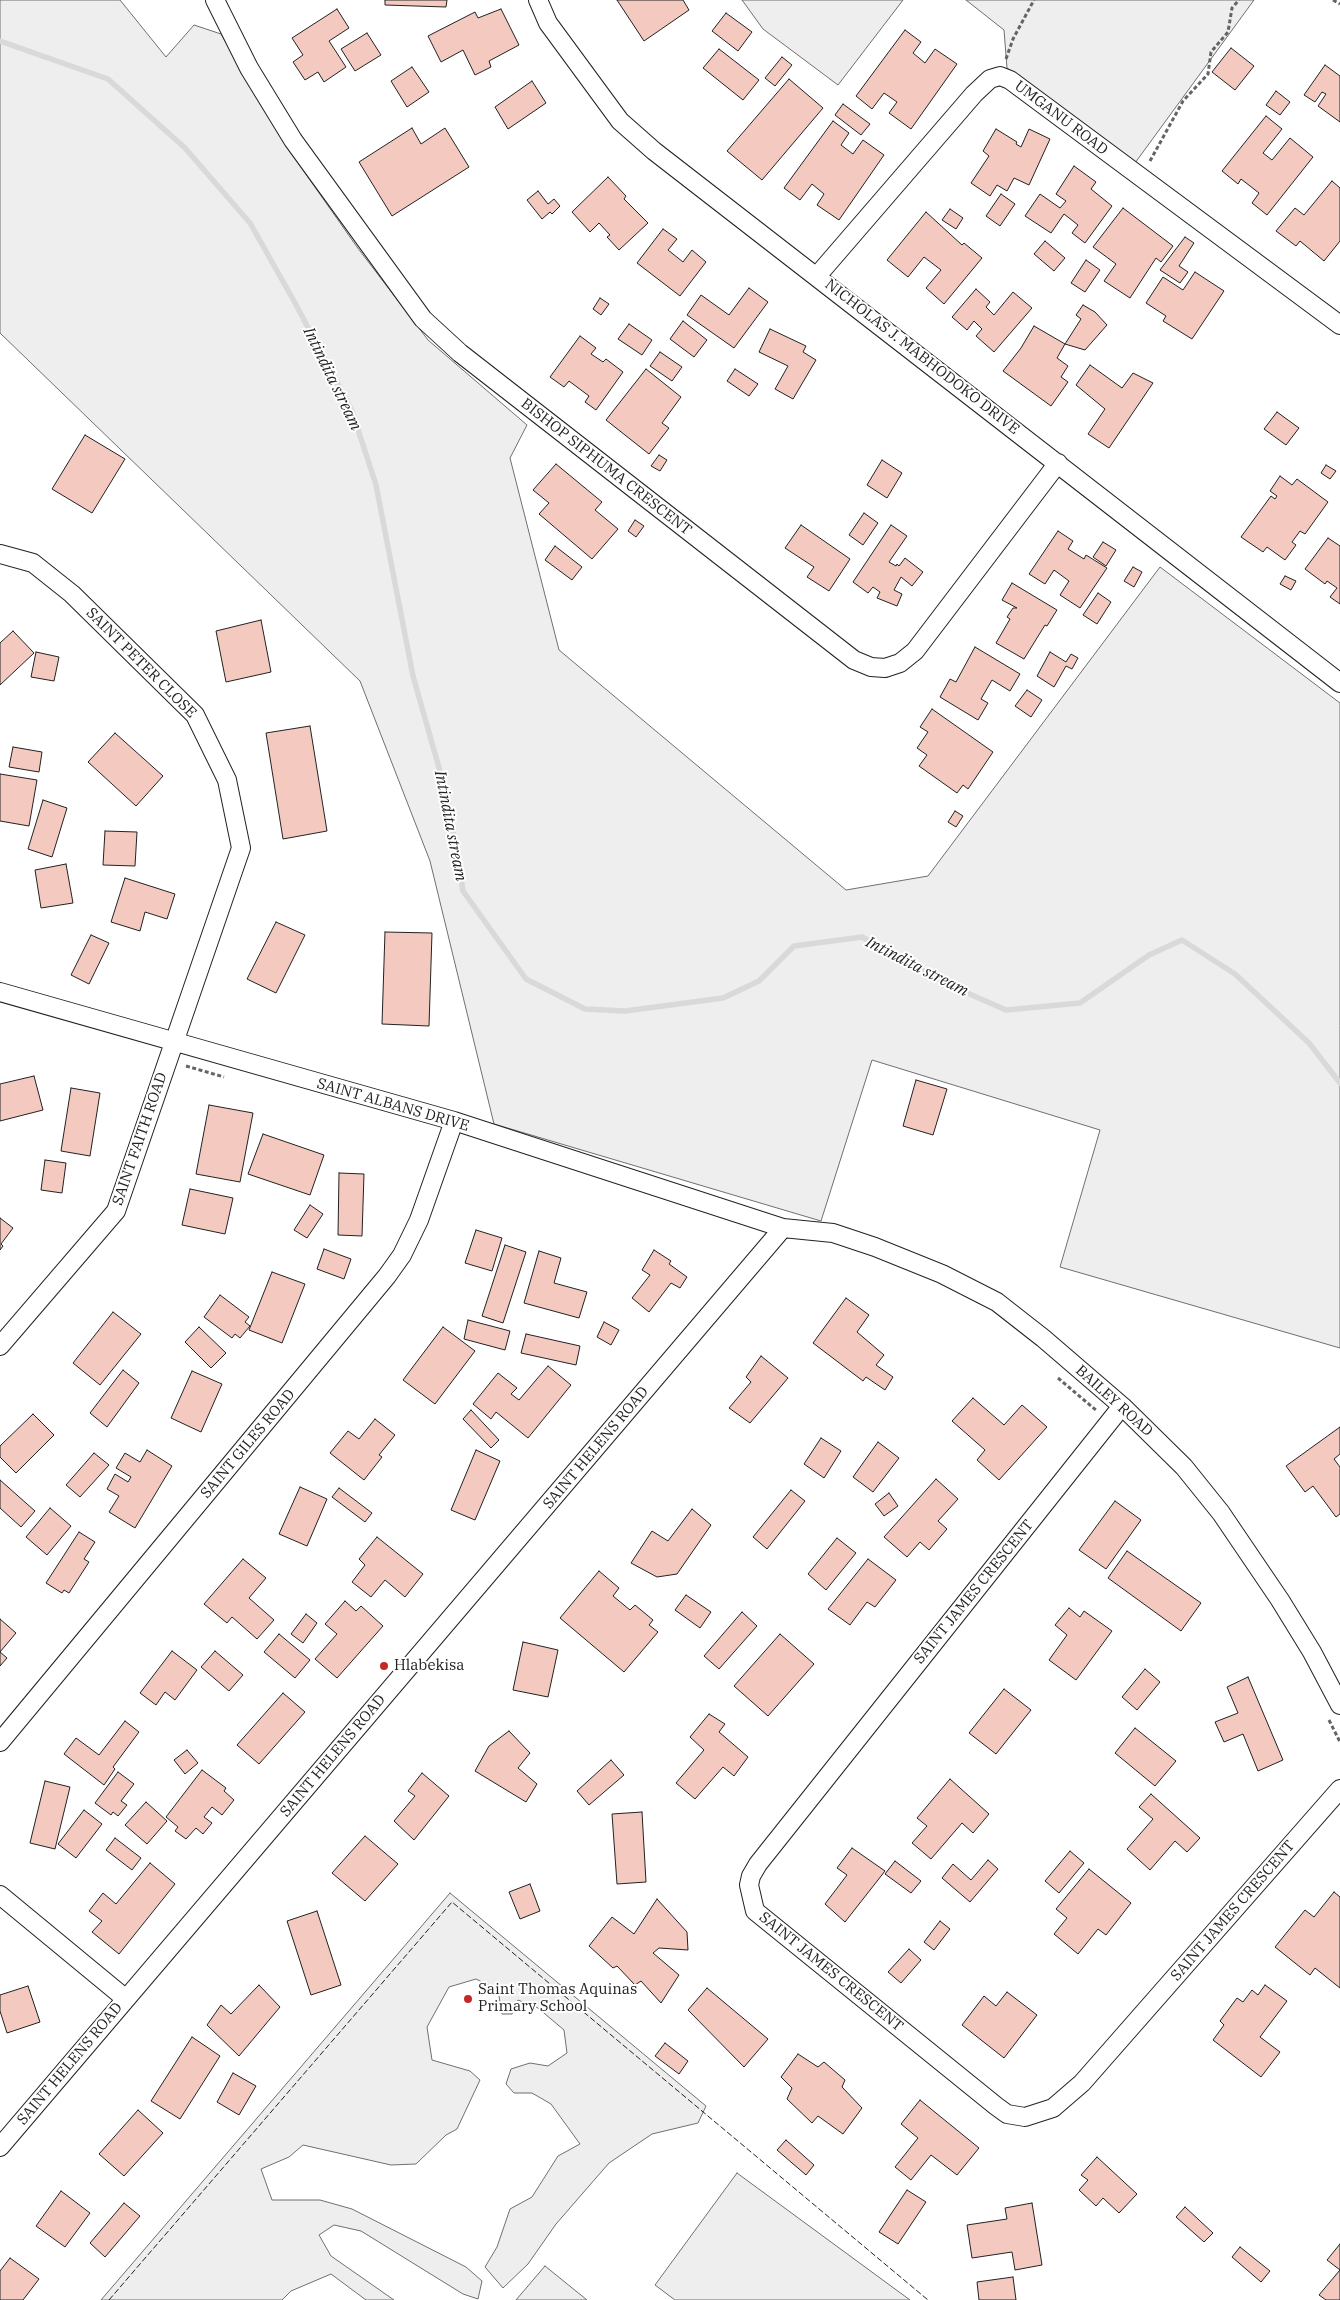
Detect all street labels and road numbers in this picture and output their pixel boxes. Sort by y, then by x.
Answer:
street label: UMGANU ROAD [1011,77,1111,159]
street label: NICHOLAS J. MABHODOKO DRIVE [821,275,1023,439]
street label: BISHOP SIPHUMA CRESCENT [517,395,695,539]
street label: SAINT PETER CLOSE [82,604,200,722]
street label: SAINT FAITH ROAD [109,1070,171,1208]
street label: SAINT ALBANS DRIVE [315,1075,471,1135]
street label: BAILEY ROAD [1072,1362,1156,1440]
street label: SAINT HELENS ROAD [540,1383,652,1513]
street label: SAINT GILES ROAD [197,1386,299,1502]
street label: SAINT JAMES CRESCENT [910,1516,1038,1668]
street label: SAINT HELENS ROAD [277,1691,389,1821]
street label: SAINT JAMES CRESCENT [1167,1837,1299,1985]
street label: SAINT JAMES CRESCENT [755,1908,907,2036]
street label: SAINT HELENS ROAD [14,1999,126,2129]

